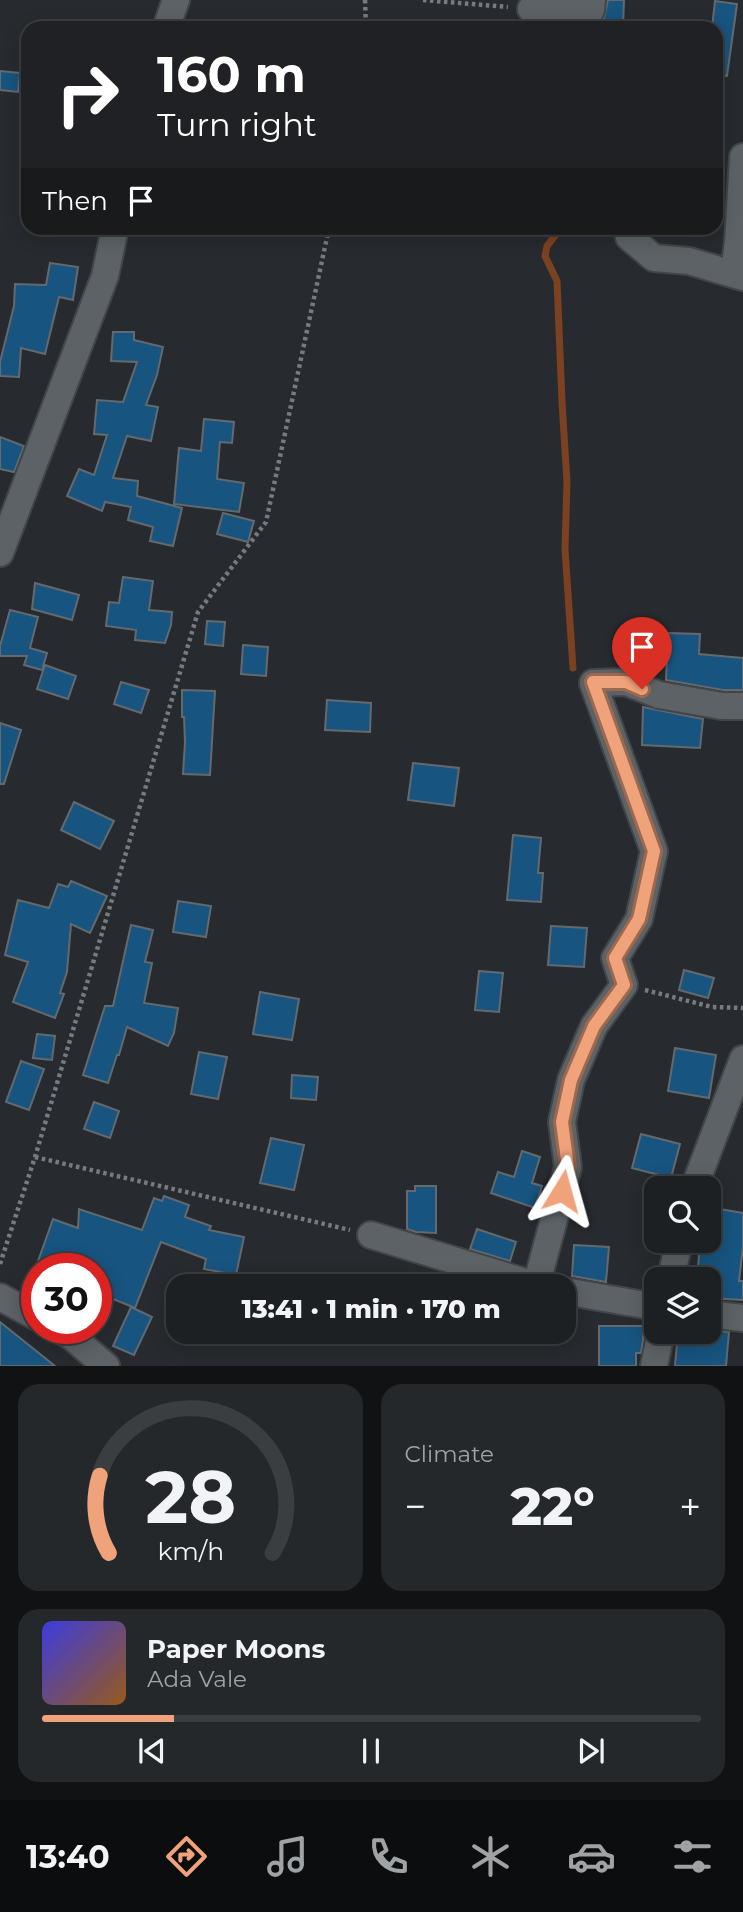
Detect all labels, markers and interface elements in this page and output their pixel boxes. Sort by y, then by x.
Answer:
text: 160 m [157,45,306,104]
icon: right [42,49,133,140]
text: Turn right [157,105,317,144]
icon: arrive [122,182,160,220]
text: Then [42,185,108,217]
pin [612,617,672,689]
icon: arrive [623,628,661,666]
position arrow [525,1154,599,1228]
map controls [644,1176,721,1344]
button: search [644,1176,721,1253]
speed limit sign: 30 [21,1253,112,1344]
button: layers [644,1267,721,1344]
text: 13:41 · 1 min · 170 m [241,1293,501,1325]
text: Climate [405,1440,494,1468]
text: 28 [145,1454,236,1542]
text: 22° [511,1475,595,1538]
text: − [405,1483,426,1530]
text: + [679,1483,701,1530]
text: km/h [157,1536,224,1566]
text: Paper Moons [147,1633,325,1665]
text: Ada Vale [147,1665,247,1693]
icon: previous [133,1732,171,1770]
icon: pause [352,1732,390,1770]
icon: next [572,1732,610,1770]
icon: directions [162,1832,211,1881]
icon: music [263,1832,312,1881]
icon: phone [364,1832,413,1881]
icon: climate [466,1832,515,1881]
icon: car [567,1832,616,1881]
icon: filters [668,1832,717,1881]
text: 13:40 [26,1837,110,1876]

